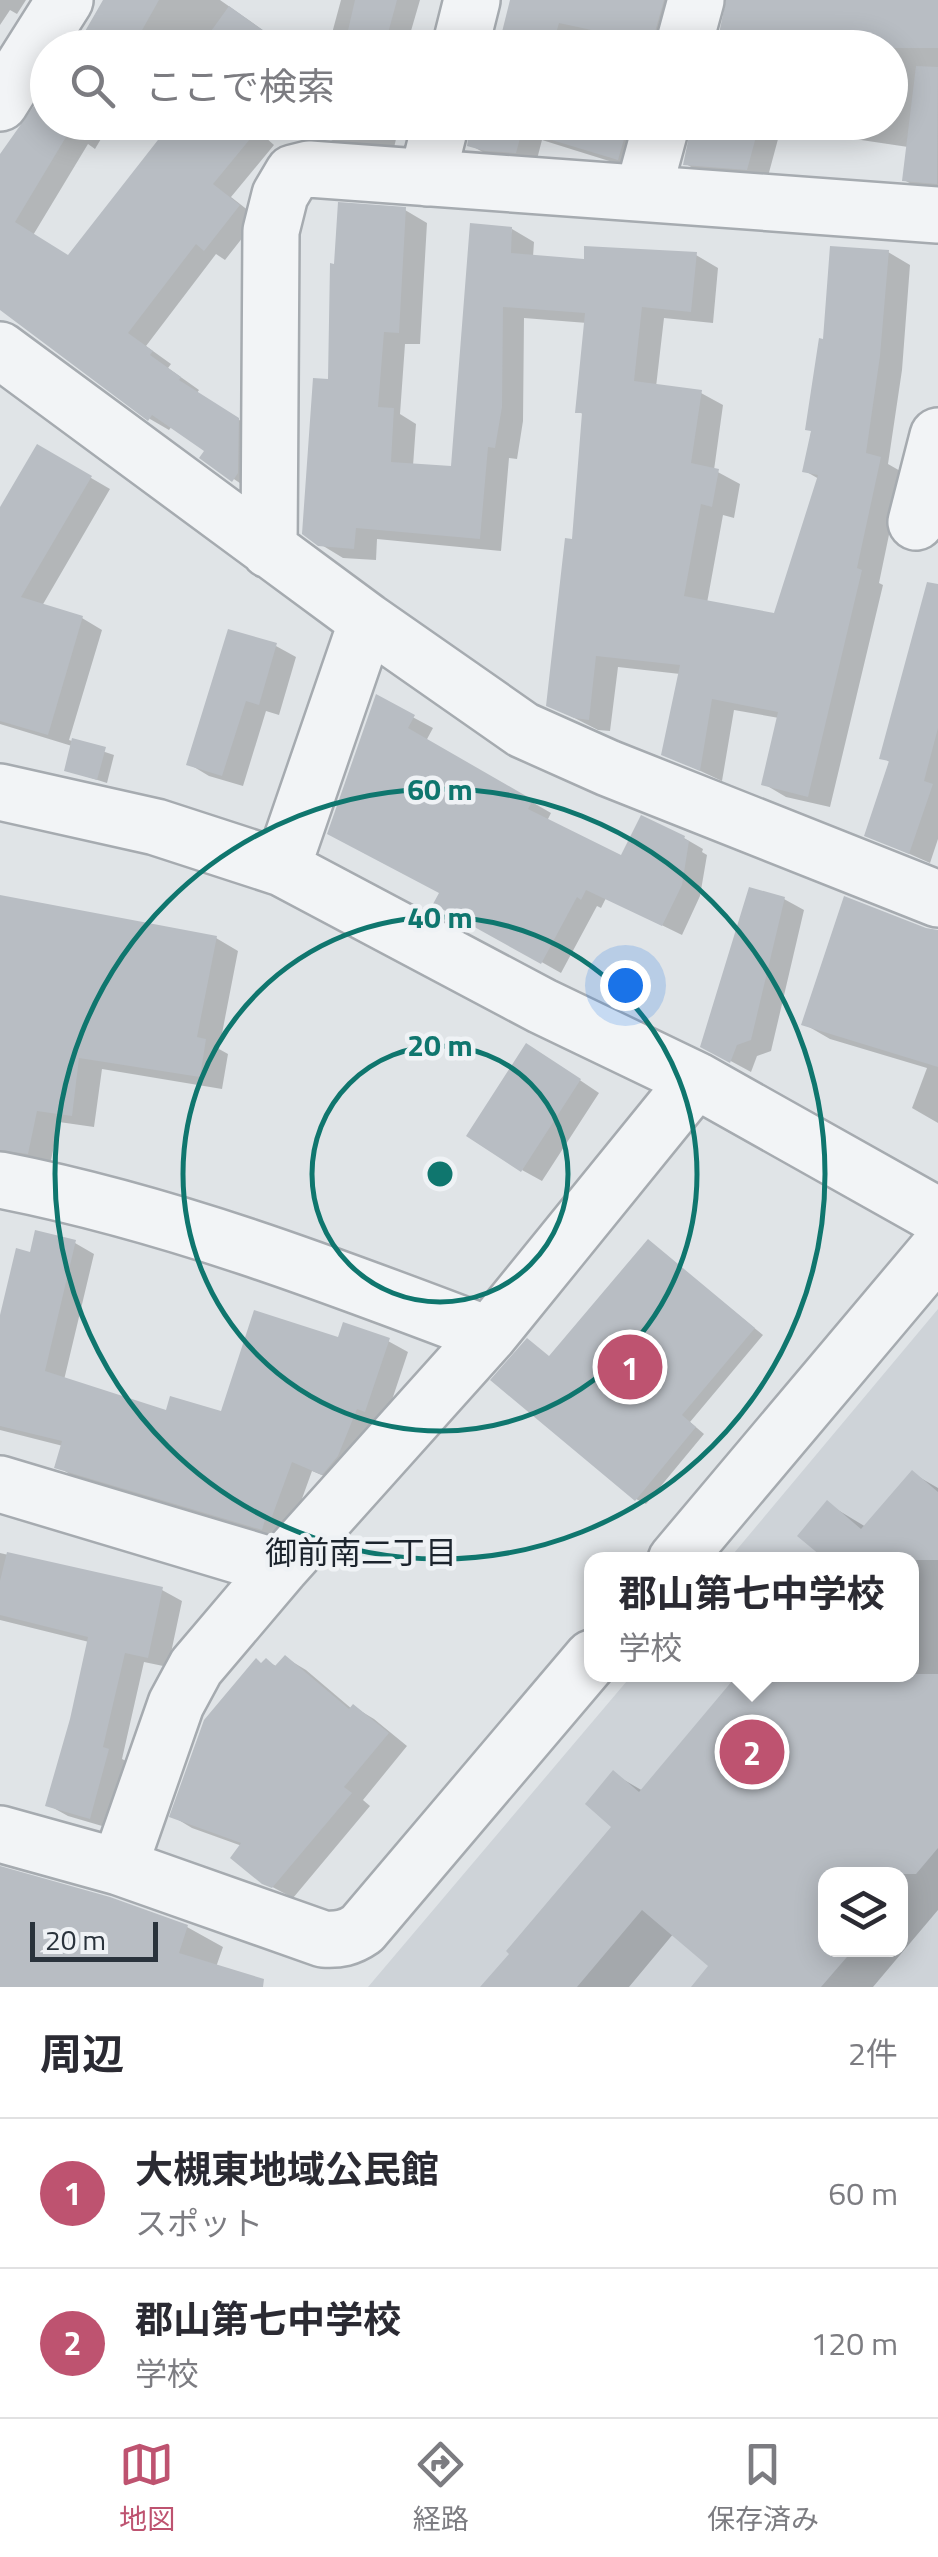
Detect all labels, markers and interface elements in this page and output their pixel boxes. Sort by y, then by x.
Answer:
search box [30,30,908,140]
text: ここで検索 [145,57,335,115]
icon: search [65,58,120,113]
text: 60 m [407,766,473,812]
text: 40 m [407,894,473,940]
your location [600,960,651,1011]
text: 20 m [407,1022,473,1068]
centre of rings [422,1156,458,1192]
pin: 1 [598,1330,662,1404]
district label: 御前南二丁目 [265,1528,457,1576]
popup [584,1552,919,1682]
text: 郡山第七中学校 [618,1564,885,1622]
text: 学校 [618,1623,683,1671]
pin: 2 [720,1714,784,1790]
map controls [818,1867,908,1957]
button: layers [818,1867,908,1957]
scale bar [30,1917,158,1962]
text: 20 m [45,1918,106,1961]
text: 周辺 [40,2021,124,2085]
text: 2件 [848,2029,898,2077]
text: 大槻東地域公民館 [135,2140,439,2198]
text: 1 [64,2169,81,2217]
text: 60 m [828,2169,898,2217]
text: スポット [135,2199,263,2247]
text: 郡山第七中学校 [135,2290,401,2348]
text: 2 [64,2319,81,2367]
text: 120 m [810,2319,898,2367]
text: 学校 [135,2349,199,2397]
tab: 地図 [119,2437,175,2540]
tab: 経路 [413,2437,469,2540]
tab: 保存済み [707,2437,819,2540]

